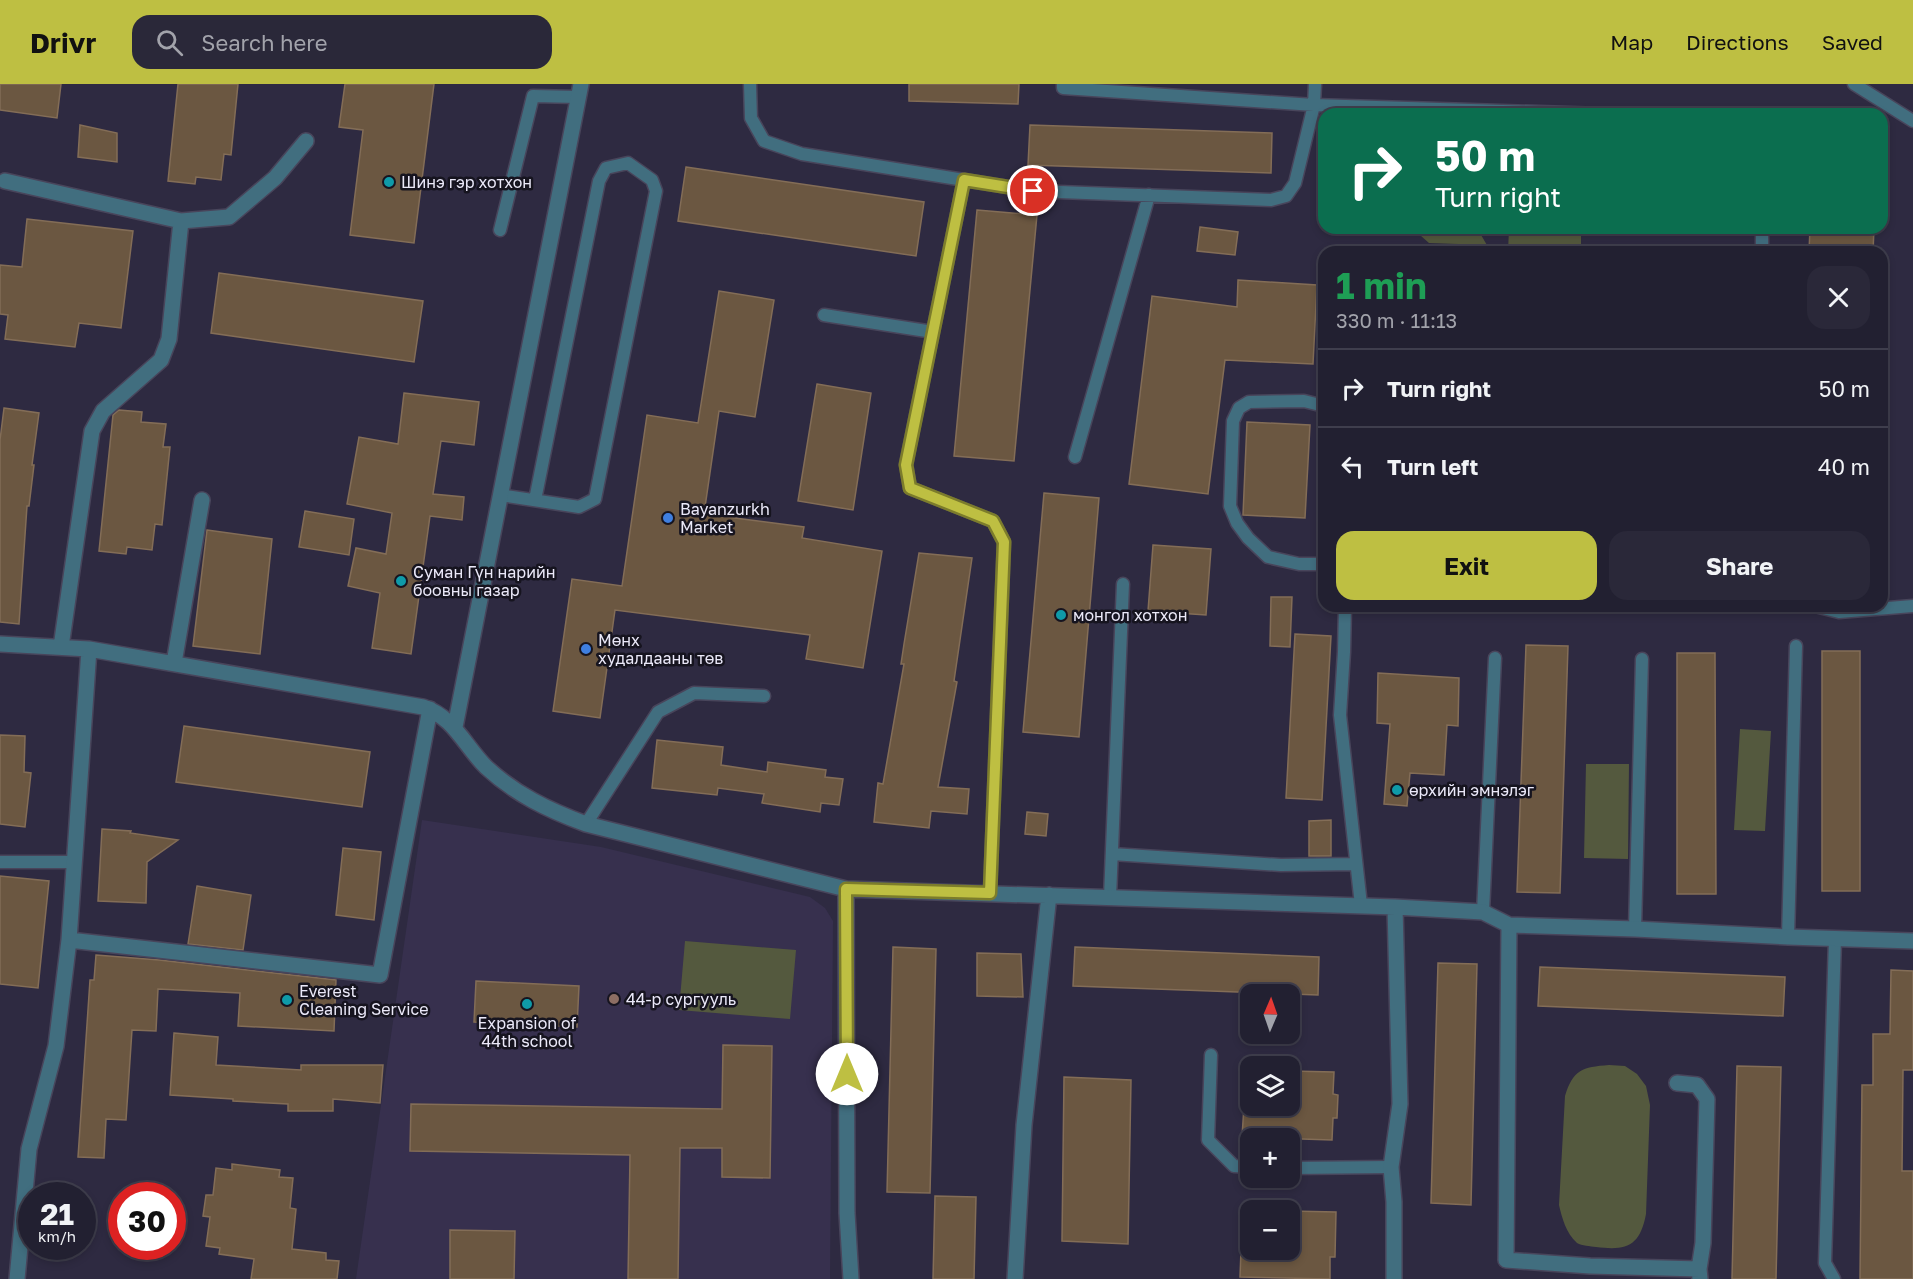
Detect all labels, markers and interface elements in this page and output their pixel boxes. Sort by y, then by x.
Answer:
search box [132,15,552,69]
text: Drivr [30,26,96,59]
icon: search [153,26,186,59]
text: Search here [201,29,327,56]
text: Map [1610,29,1653,55]
text: Directions [1686,29,1789,55]
text: Saved [1822,29,1883,55]
text: 50 m [1435,130,1535,180]
icon: right [1336,132,1414,210]
pin [1007,165,1058,216]
place label: Шинэ гэр хотхон [401,172,532,192]
icon: arrive [1016,174,1049,207]
marker: Шинэ гэр хотхон [382,175,396,189]
text: Turn right [1435,181,1561,213]
text: 1 min [1336,264,1427,307]
button: close [1807,266,1870,329]
text: 330 m · 11:13 [1336,308,1457,332]
icon: right [1336,372,1369,405]
text: Turn right [1387,375,1491,402]
text: 50 m [1819,375,1870,402]
icon: left [1336,450,1369,483]
text: Turn left [1387,453,1478,480]
text: 40 m [1818,453,1870,480]
place label: Bayanzurkh Market [680,499,770,537]
marker: Bayanzurkh Market [661,511,675,525]
button: Exit [1336,531,1597,600]
button: Share [1609,531,1870,600]
place label: Суман Гүн нарийн боовны газар [413,562,555,600]
marker: Суман Гүн нарийн боовны газар [394,574,408,588]
place label: монгол хотхон [1073,605,1187,625]
marker: монгол хотхон [1054,608,1068,622]
place label: Мөнх худалдааны төв [598,630,723,668]
marker: Мөнх худалдааны төв [579,642,593,656]
place label: өрхийн эмнэлэг [1409,780,1535,800]
marker: өрхийн эмнэлэг [1390,783,1404,797]
place label: Everest Cleaning Service [299,981,428,1019]
north arrow [1240,984,1300,1044]
map controls [1240,984,1300,1260]
place label: 44-р сургууль [626,989,736,1009]
marker: 44-р сургууль [607,992,621,1006]
marker: Everest Cleaning Service [280,993,294,1007]
marker: Expansion of 44th school [520,997,534,1011]
place label: Expansion of 44th school [478,1013,577,1051]
position arrow [815,1042,879,1106]
button: layers [1240,1056,1300,1116]
button: + [1240,1128,1300,1188]
speed limit sign: 30 [108,1182,186,1260]
text: 21 [40,1196,74,1232]
button: − [1240,1200,1300,1260]
text: km/h [38,1227,76,1245]

